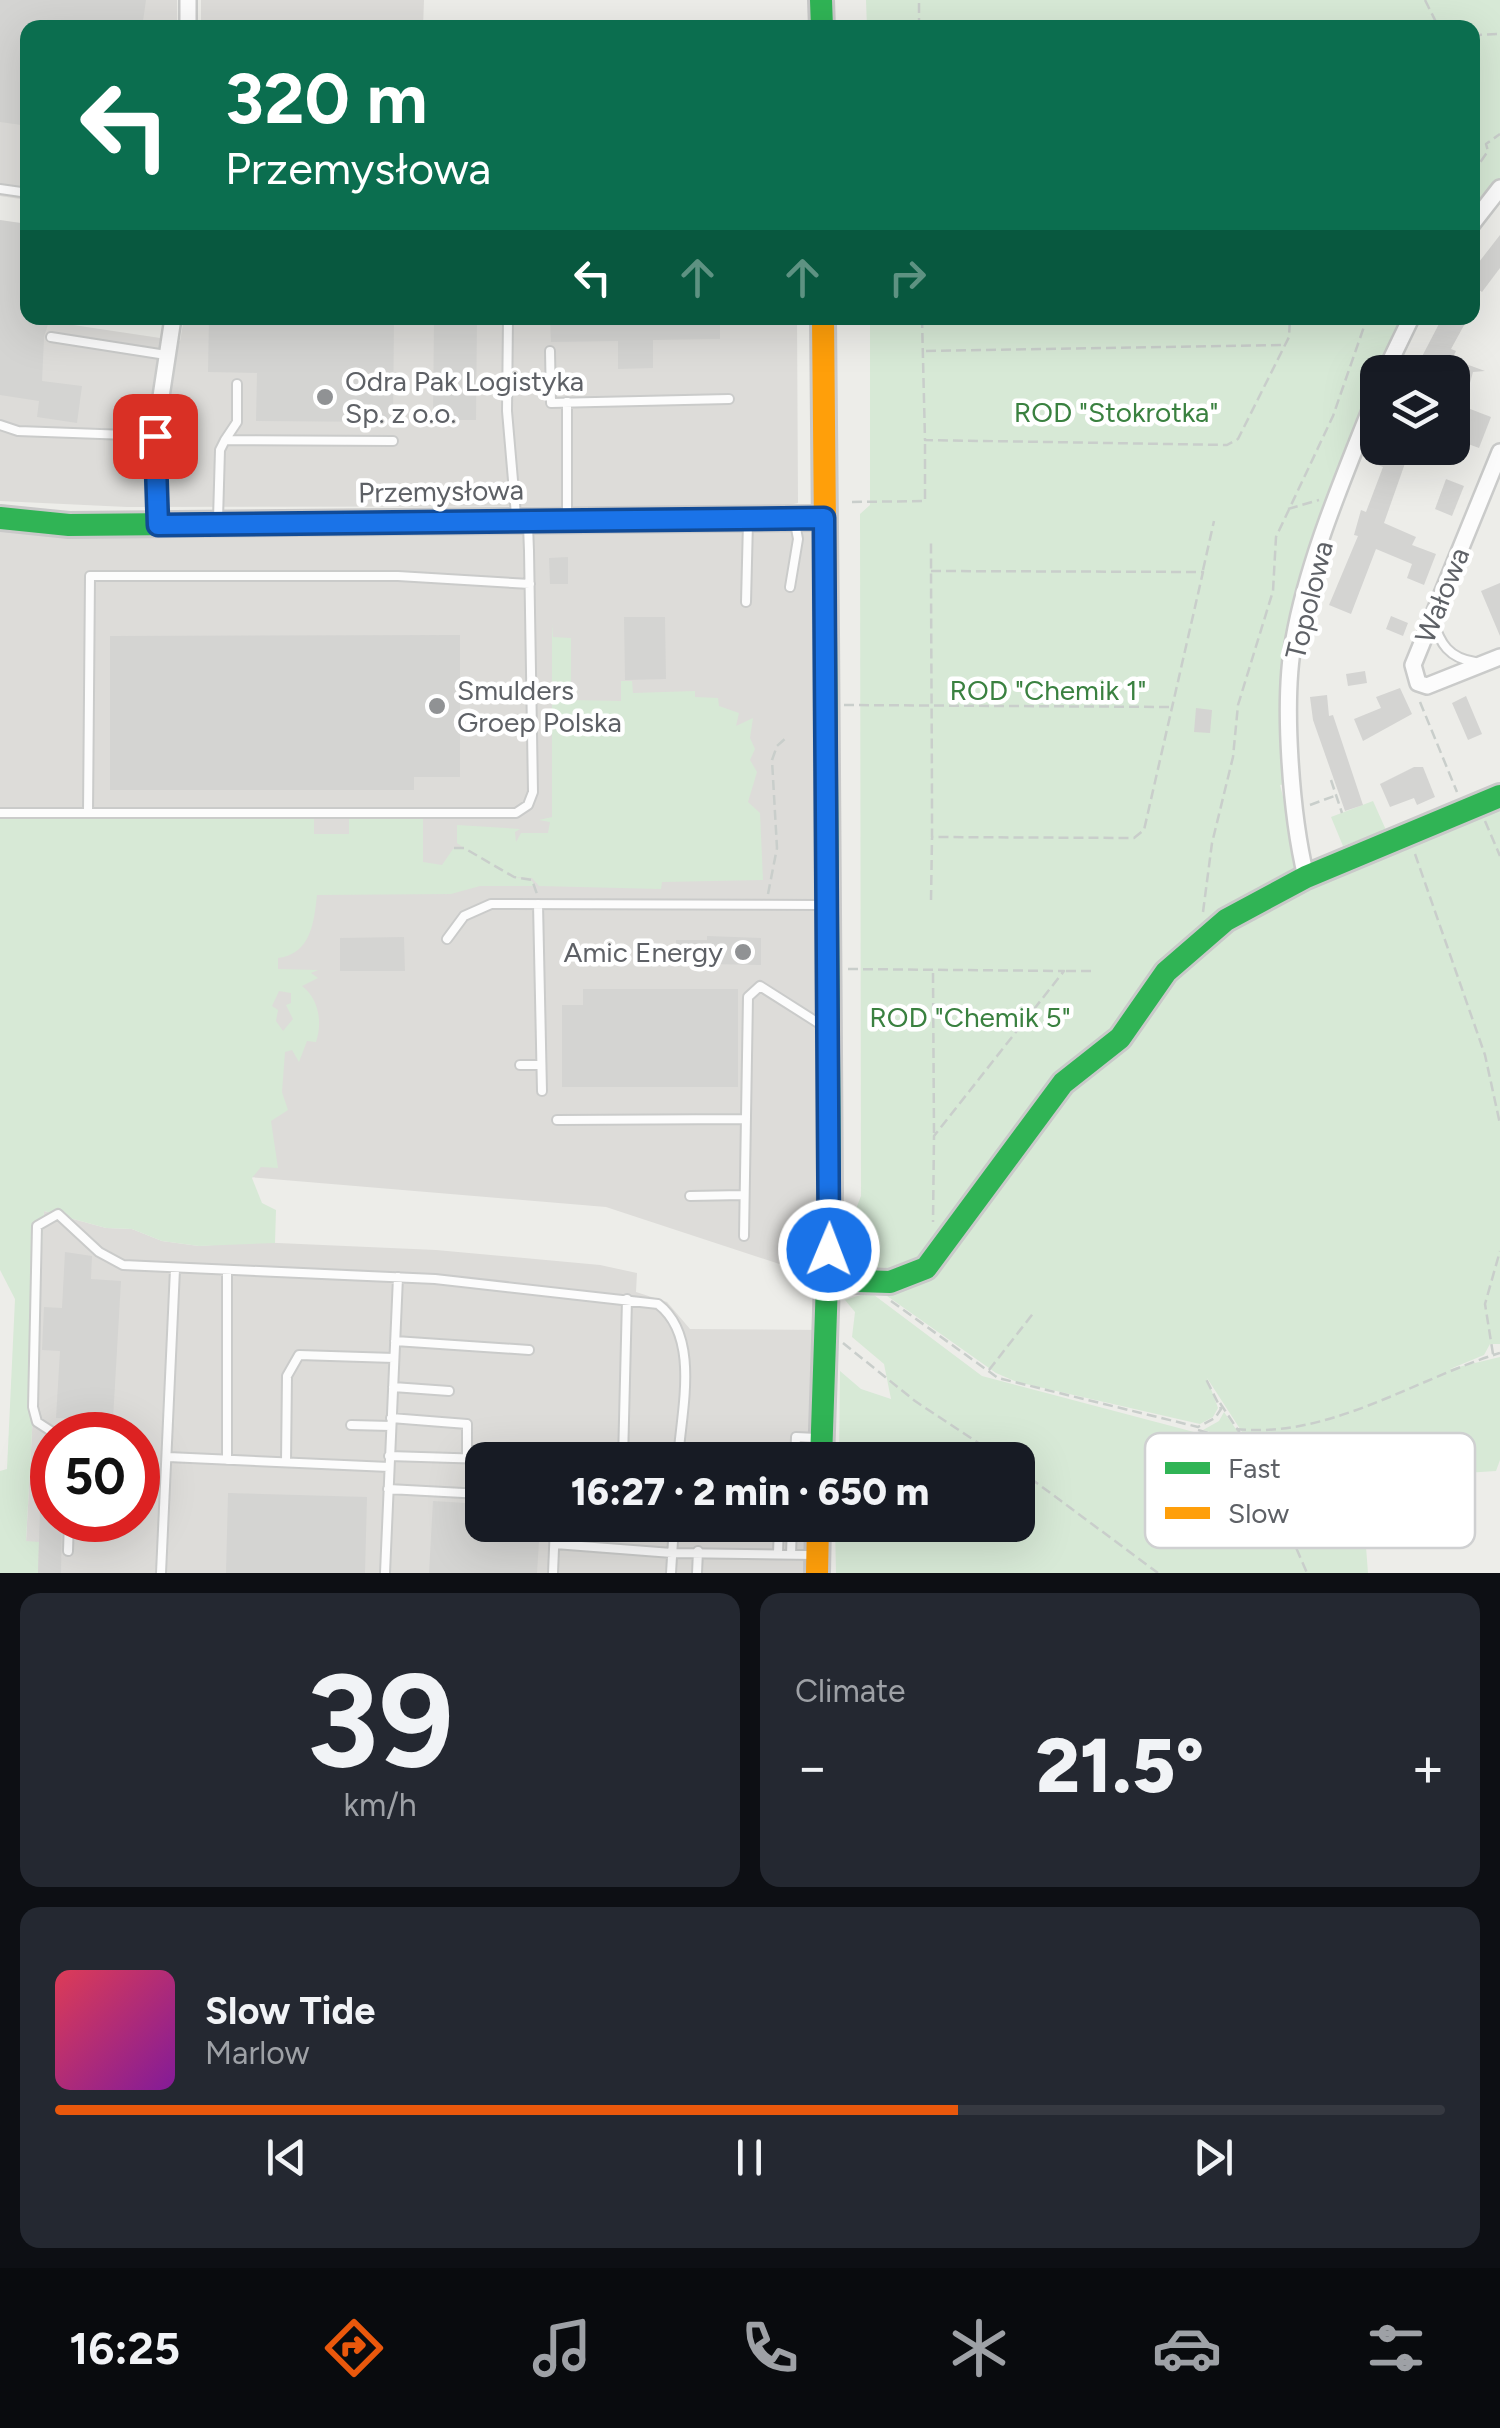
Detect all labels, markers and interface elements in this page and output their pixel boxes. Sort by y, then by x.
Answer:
text: 320 m [225,56,428,141]
icon: left [60,60,190,190]
text: Przemysłowa [225,141,491,195]
icon: left [565,250,620,305]
icon: ahead [670,250,725,305]
icon: ahead [775,250,830,305]
icon: right [880,250,935,305]
map controls [1360,355,1470,465]
button: layers [1360,355,1470,465]
place label: Odra Pak Logistyka Sp. z o.o. [345,364,584,430]
marker: Odra Pak Logistyka Sp. z o.o. [314,386,336,408]
pin [113,394,198,479]
park label: ROD "Stokrotka" [1014,395,1218,429]
icon: arrive [128,409,183,464]
street label: Przemysłowa [358,473,524,509]
street label: Topolowa [1278,537,1340,663]
street label: Wałowa [1408,542,1476,648]
place label: Smulders Groep Polska [457,673,622,739]
park label: ROD "Chemik 1" [950,673,1146,707]
marker: Smulders Groep Polska [426,695,448,717]
place label: Amic Energy [564,935,723,969]
marker: Amic Energy [732,941,754,963]
park label: ROD "Chemik 5" [869,1000,1071,1034]
position arrow [777,1198,881,1302]
speed limit sign: 50 [30,1412,160,1542]
legend [1145,1433,1475,1548]
text: Fast [1228,1451,1281,1485]
text: 16:27 · 2 min · 650 m [571,1469,929,1515]
text: Slow [1228,1496,1289,1530]
text: 39 [306,1643,454,1799]
text: Climate [795,1672,906,1710]
text: 21.5° [1036,1721,1204,1811]
text: − [795,1734,829,1800]
text: + [1411,1734,1445,1800]
text: km/h [343,1786,417,1824]
text: Slow Tide [205,1988,375,2034]
text: Marlow [205,2034,309,2072]
icon: previous [259,2130,314,2185]
icon: pause [722,2130,777,2185]
icon: next [1186,2130,1241,2185]
icon: directions [319,2313,389,2383]
icon: music [527,2313,597,2383]
icon: phone [735,2313,805,2383]
icon: climate [944,2313,1014,2383]
icon: car [1152,2313,1222,2383]
icon: filters [1361,2313,1431,2383]
text: 16:25 [69,2321,180,2375]

